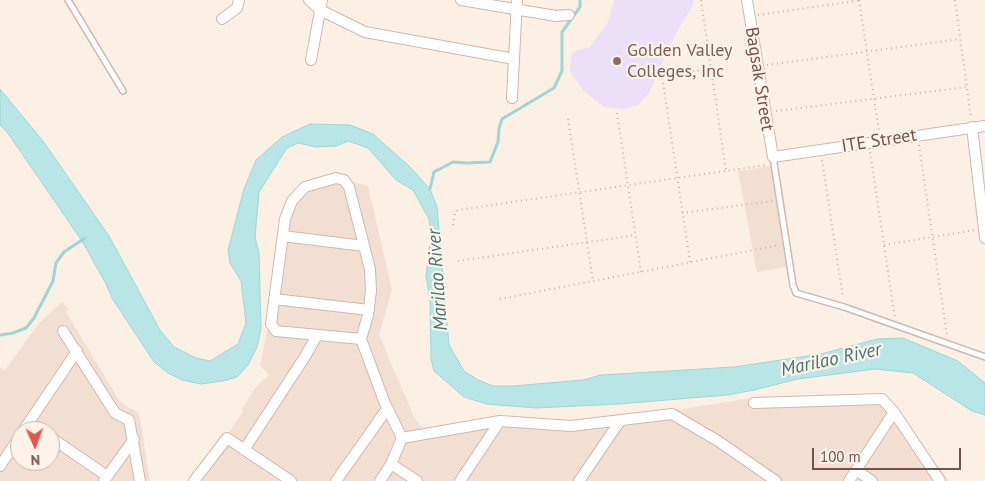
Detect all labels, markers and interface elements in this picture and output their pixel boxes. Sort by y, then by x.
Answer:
street label: Bagsak Street [740,25,778,133]
place label: Golden Valley Colleges, Inc [627,40,732,82]
marker: Golden Valley Colleges, Inc [611,55,623,67]
street label: ITE Street [840,124,918,158]
water label: Marilao River [423,228,453,332]
water label: Marilao River [779,338,883,382]
north arrow [10,421,60,471]
scale bar [815,438,964,470]
text: 100 m [820,447,861,466]
text: N [31,451,40,469]

